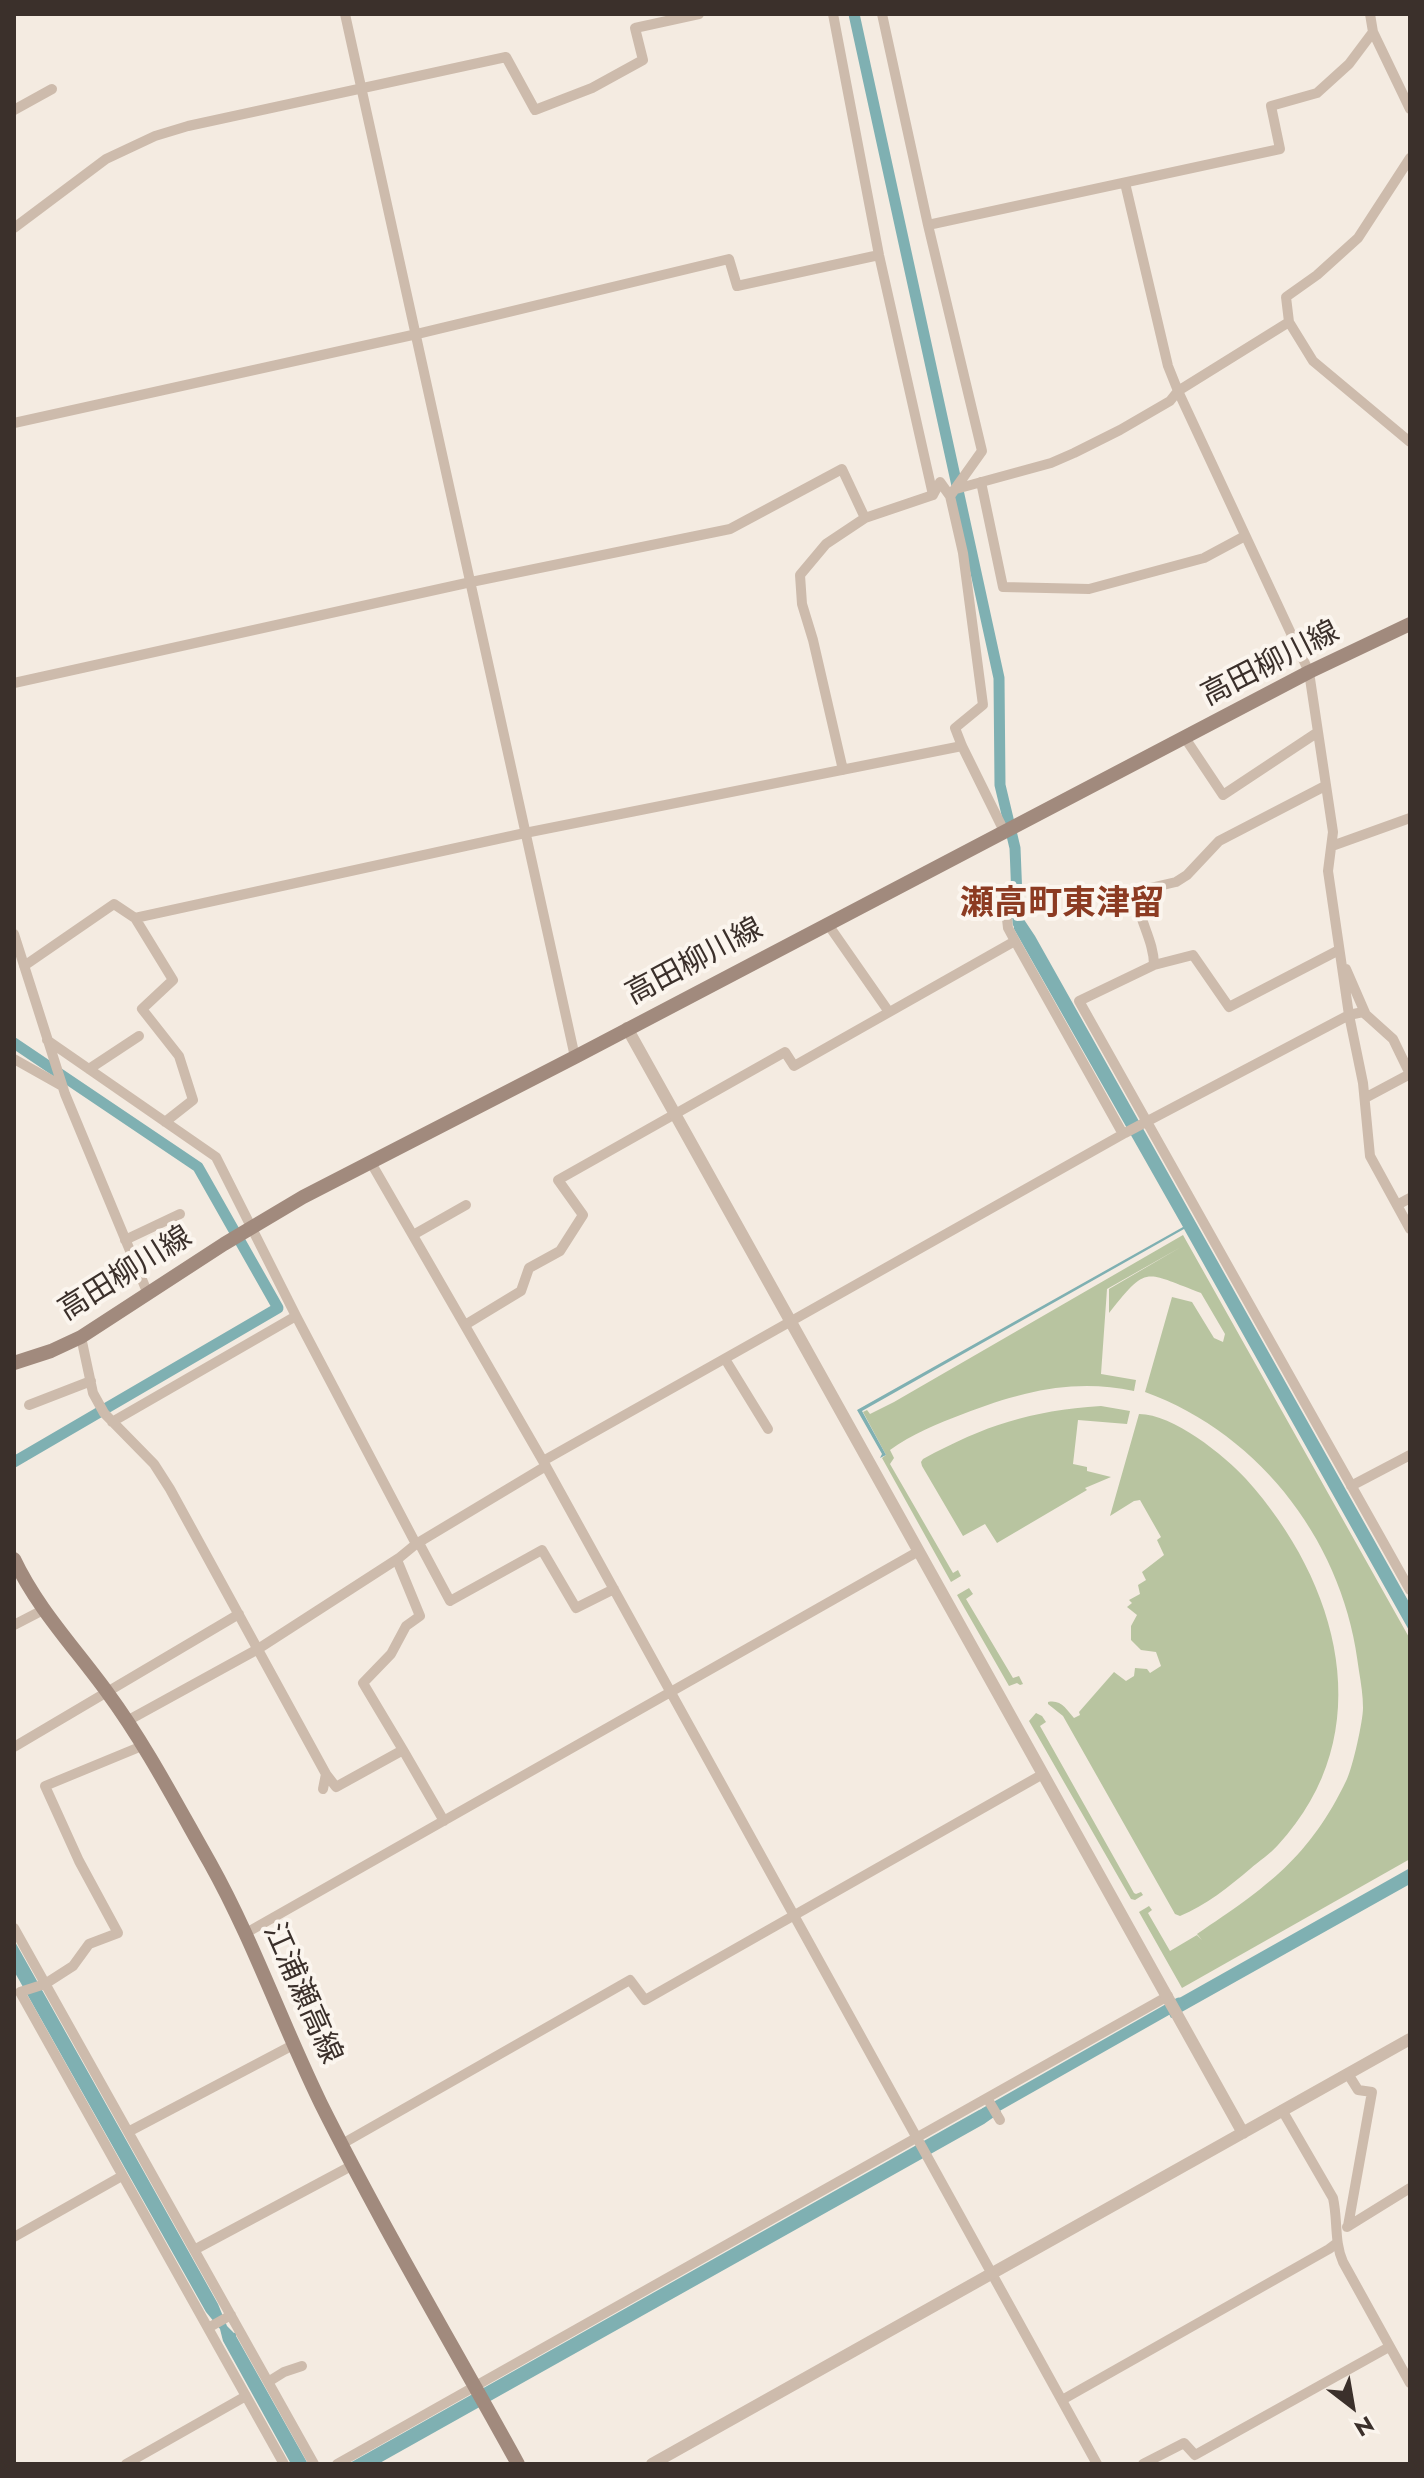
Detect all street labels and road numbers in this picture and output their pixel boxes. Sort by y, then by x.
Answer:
street label: 高田柳川線 [1196,615,1346,715]
street label: 高田柳川線 [620,912,770,1014]
street label: 高田柳川線 [53,1220,199,1330]
street label: 江浦瀬高線 [254,1918,348,2070]

